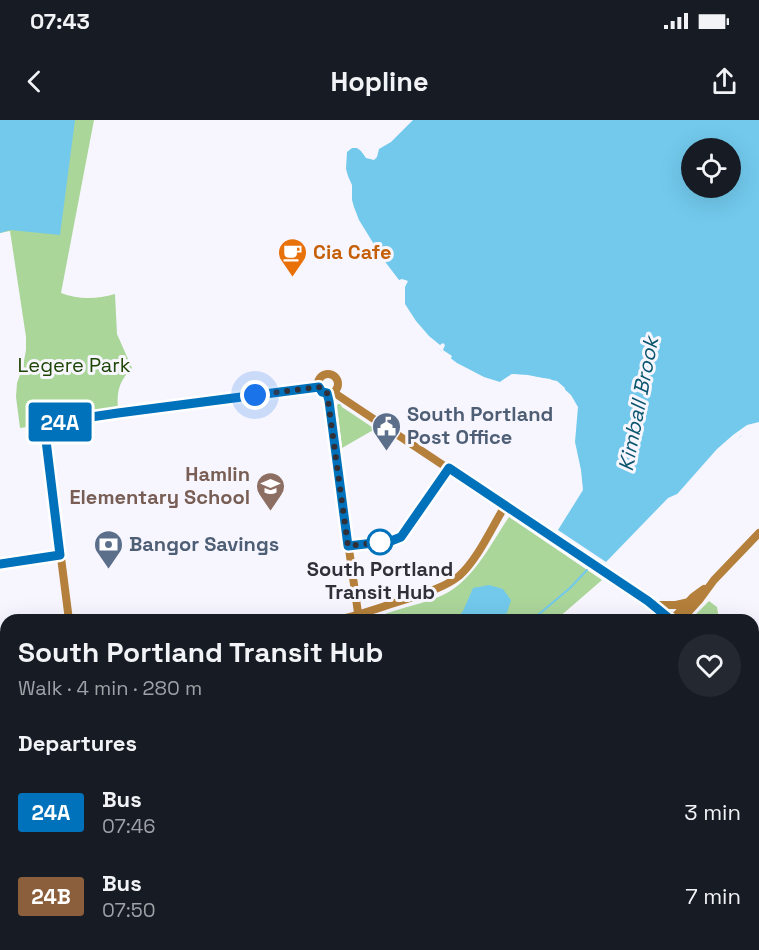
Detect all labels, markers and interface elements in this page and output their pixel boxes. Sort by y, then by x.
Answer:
text: 07:43 [30,7,90,35]
text: Hopline [330,64,429,99]
icon: back [18,65,51,98]
icon: share [708,65,741,98]
map controls [681,138,741,198]
button: locate [681,138,741,198]
cafe icon: Cia Cafe [276,236,308,278]
place label: Cia Cafe [313,239,392,265]
water label: Kimball Brook [612,332,665,473]
park label: Legere Park [17,352,131,378]
your location [240,380,270,410]
place label: South Portland Post Office [407,401,553,450]
line badge: 24A [26,402,94,442]
text: 24A [41,409,79,436]
public building icon: South Portland Post Office [370,410,402,452]
place label: Hamlin Elementary School [69,461,250,510]
school or university icon: Hamlin Elementary School [255,470,287,512]
bank icon: Bangor Savings [92,528,124,570]
marker: South Portland Transit Hub [367,529,393,555]
place label: Bangor Savings [129,531,279,557]
place label: South Portland Transit Hub [307,556,453,605]
text: South Portland Transit Hub [18,634,383,670]
button: heart [678,634,741,697]
text: Walk · 4 min · 280 m [18,675,202,701]
text: Departures [18,729,137,757]
text: Bus [102,785,142,813]
text: 3 min [684,798,741,826]
text: 24A [32,799,70,826]
text: 07:46 [102,813,156,839]
text: Bus [102,869,142,897]
text: 7 min [685,882,741,910]
text: 24B [31,883,71,910]
text: 07:50 [102,897,156,923]

